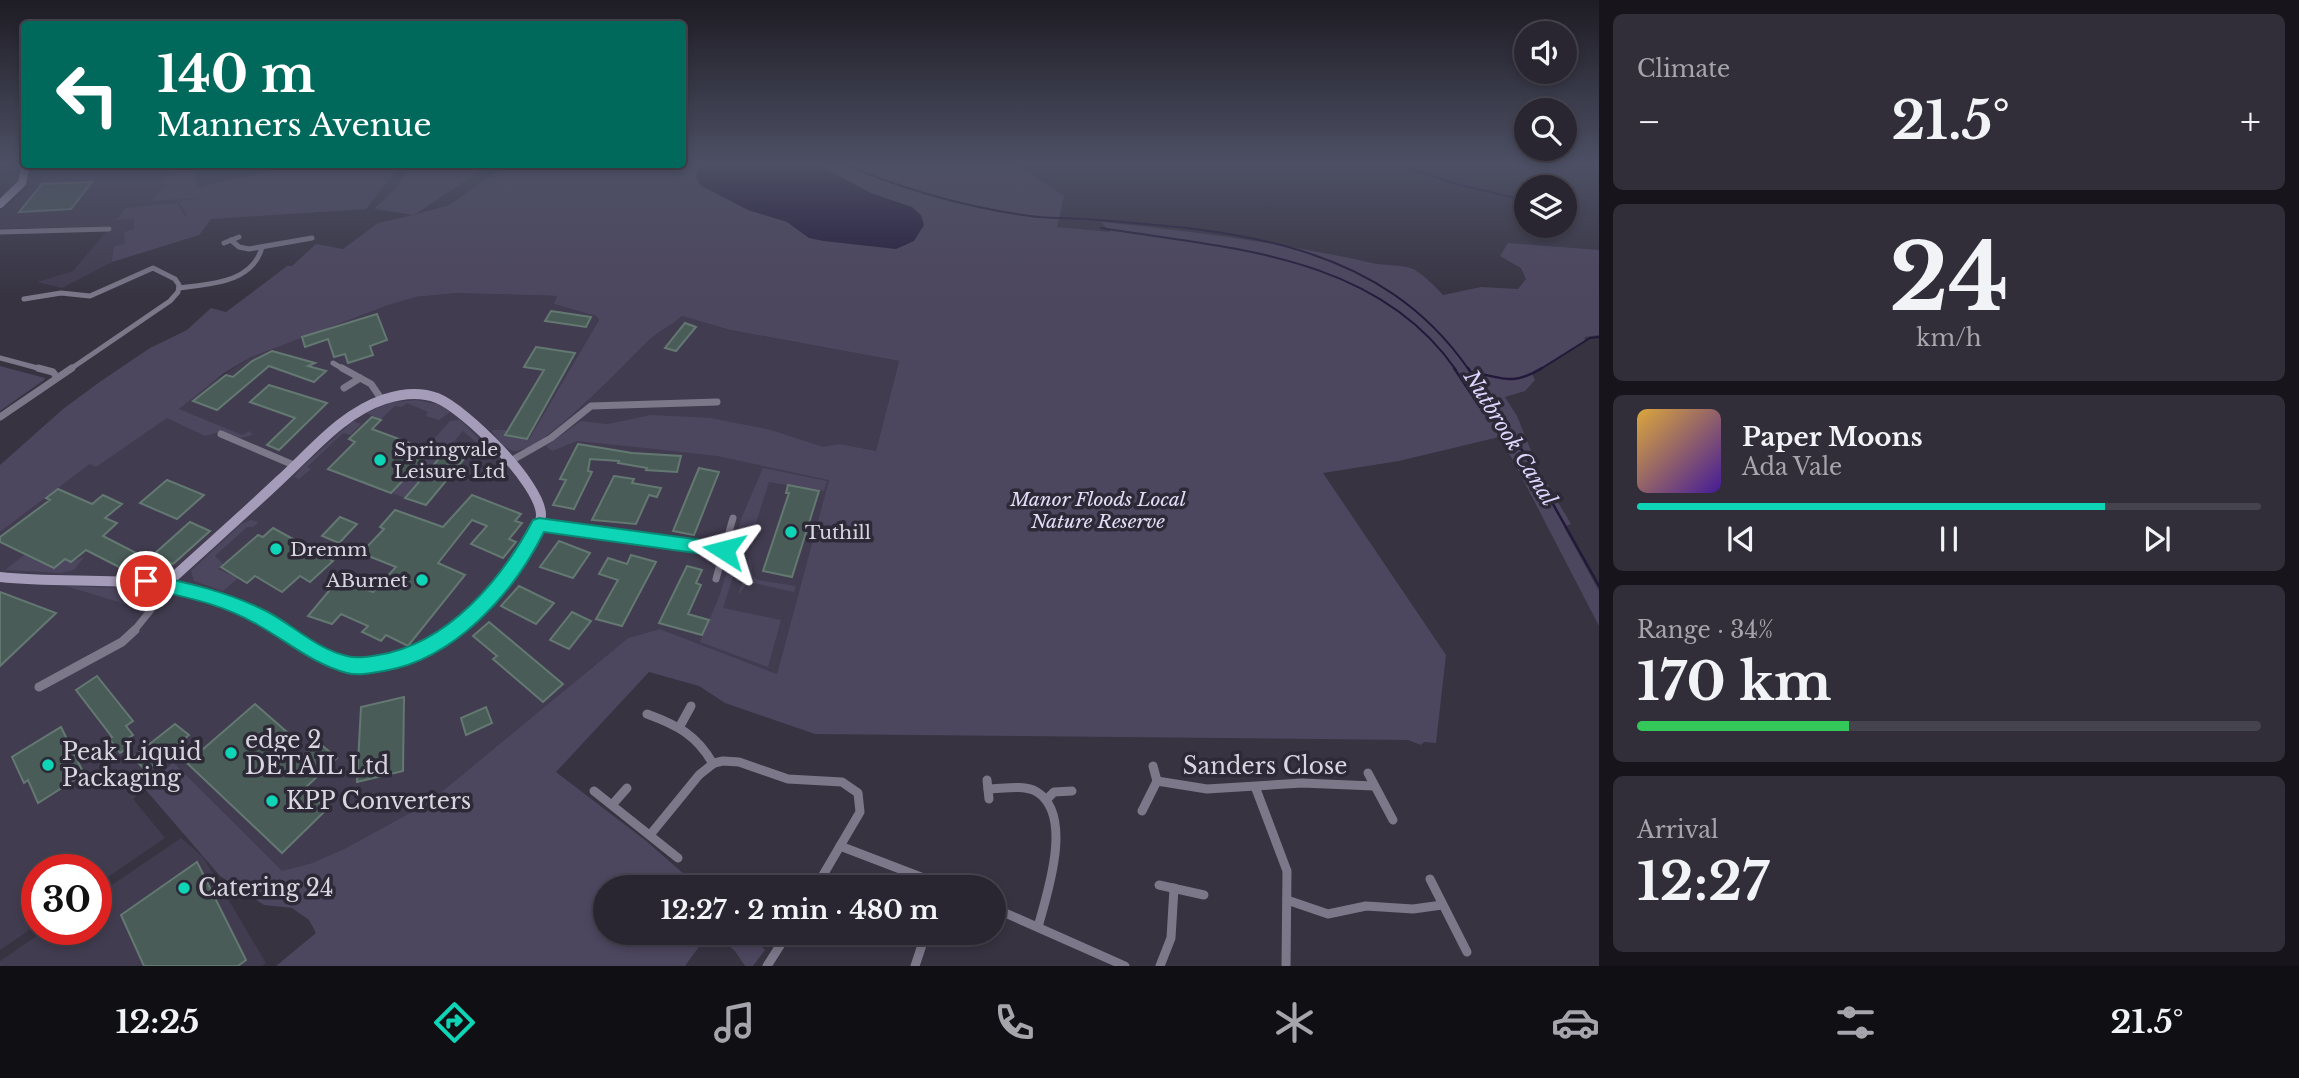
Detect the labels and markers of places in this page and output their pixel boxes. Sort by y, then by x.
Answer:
place label: Springvale Leisure Ltd [394,438,506,483]
marker: Springvale Leisure Ltd [372,452,388,468]
place label: Tuthill [805,521,871,544]
marker: Tuthill [783,524,799,540]
place label: Dremm [290,538,367,561]
marker: Dremm [268,541,284,557]
pin [116,551,176,611]
place label: ABurnet [325,569,409,592]
marker: ABurnet [414,572,430,588]
place label: edge 2 DETAIL Ltd [245,726,389,780]
place label: Peak Liquid Packaging [62,738,202,792]
marker: edge 2 DETAIL Ltd [223,745,239,761]
marker: Peak Liquid Packaging [40,757,56,773]
place label: KPP Converters [286,787,471,815]
marker: KPP Converters [264,793,280,809]
place label: Catering 24 [198,874,333,902]
marker: Catering 24 [176,880,192,896]

